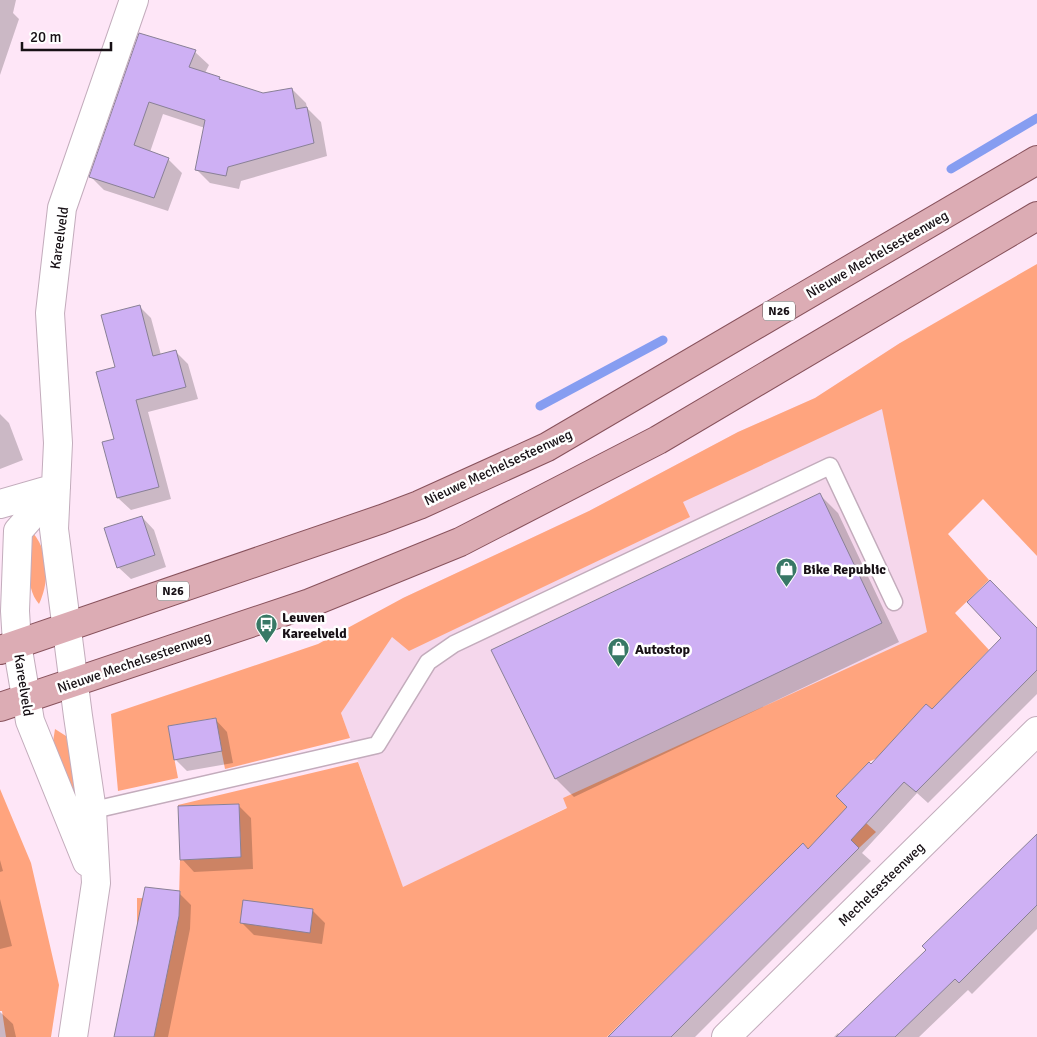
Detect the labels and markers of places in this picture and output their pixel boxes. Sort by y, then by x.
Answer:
shop icon: Bike Republic [775,557,799,588]
place label: Bike Republic [803,561,886,578]
place label: Leuven Kareelveld [282,609,347,642]
bus stop icon: Leuven Kareelveld [254,613,278,644]
shop icon: Autostop [607,637,631,668]
place label: Autostop [635,641,691,658]

